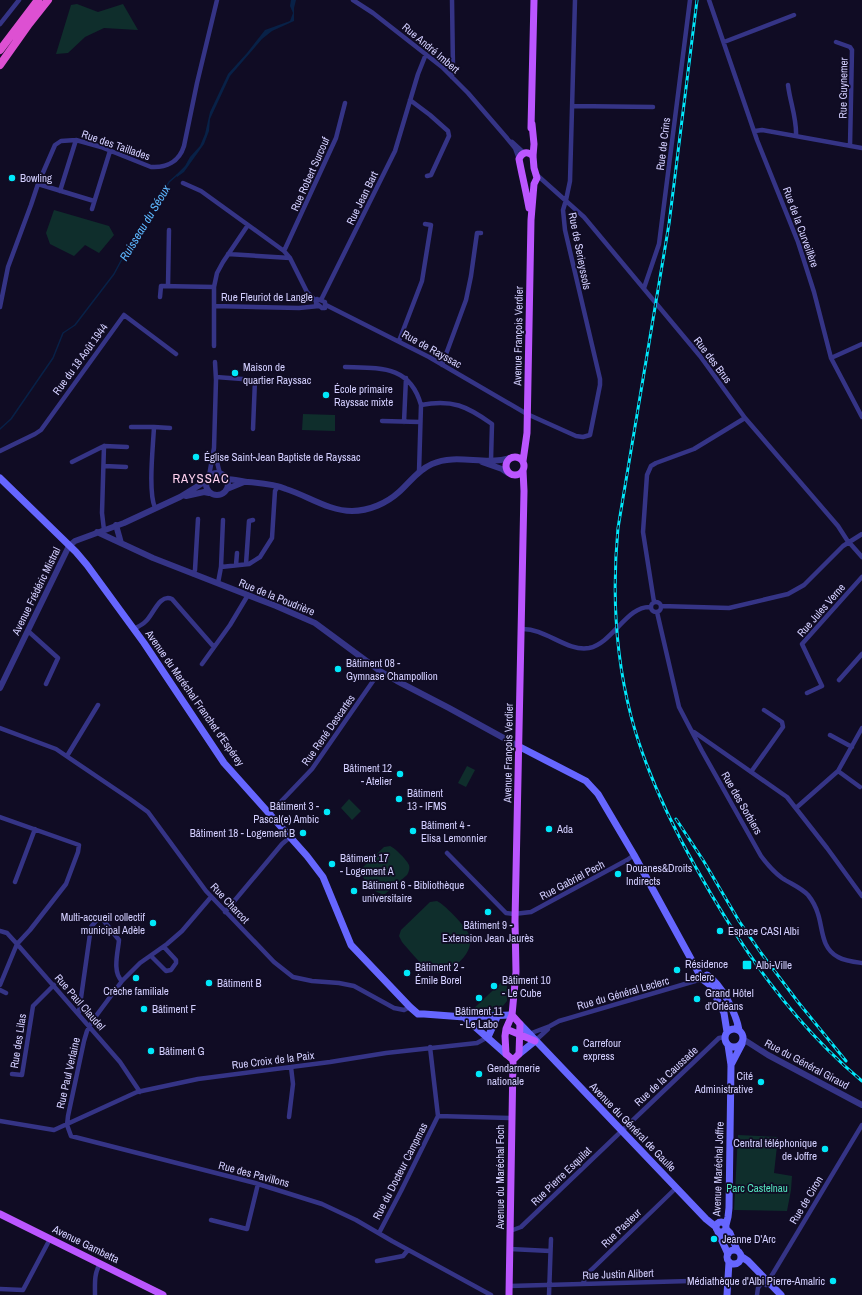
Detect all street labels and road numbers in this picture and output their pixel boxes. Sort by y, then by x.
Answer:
street label: Rue André Imbert [399,20,463,76]
street label: Rue Guynemer [835,57,851,119]
street label: Rue de Crins [653,116,673,171]
street label: Rue des Taillades [80,127,153,163]
street label: Rue Robert Surcouf [287,134,333,213]
street label: Rue Jean Bart [343,169,381,227]
street label: Rue de la Curveillère [780,185,822,269]
street label: Rue de Serieyssols [566,211,594,291]
street label: Avenue François Verdier [510,286,526,387]
street label: Rue Fleuriot de Langle [221,290,313,304]
street label: Rue du 18 Août 1944 [49,321,111,397]
street label: Rue de Rayssac [400,327,465,371]
street label: Rue des Brus [691,334,735,386]
street label: Avenue Frédéric Mistral [8,545,63,638]
street label: Rue de la Poudrière [237,575,317,619]
street label: Rue Jules Verne [794,580,848,640]
street label: Avenue du Maréchal Franchet d'Espérey [142,626,248,769]
street label: Rue René Descartes [298,691,358,768]
street label: Avenue François Verdier [500,703,516,804]
street label: Rue des Sorbiers [718,769,766,837]
street label: Rue Gabriel Pech [537,857,607,903]
street label: Rue Charcot [208,880,253,927]
street label: Rue Paul Claudel [52,971,108,1033]
street label: Rue du Général Leclerc [575,973,671,1013]
street label: Rue des Lilas [7,1012,29,1069]
street label: Rue Paul Verlaine [53,1036,83,1110]
street label: Rue du Général Giraud [762,1036,852,1092]
street label: Rue de la Caussade [631,1043,701,1109]
street label: Rue Croix de la Paix [231,1048,316,1072]
street label: Avenue du Général de Gaulle [586,1079,679,1175]
street label: Rue du Docteur Campmas [370,1120,431,1222]
street label: Avenue Maréchal Joffre [709,1121,727,1218]
street label: Avenue du Maréchal Foch [493,1125,507,1230]
street label: Rue Pierre Esquilat [528,1143,595,1208]
street label: Rue des Pavillons [217,1158,291,1190]
street label: Rue de Ciron [786,1173,826,1227]
street label: Rue Pasteur [598,1206,644,1250]
street label: Avenue Gambetta [49,1221,122,1266]
street label: Rue Justin Alibert [582,1266,654,1282]

